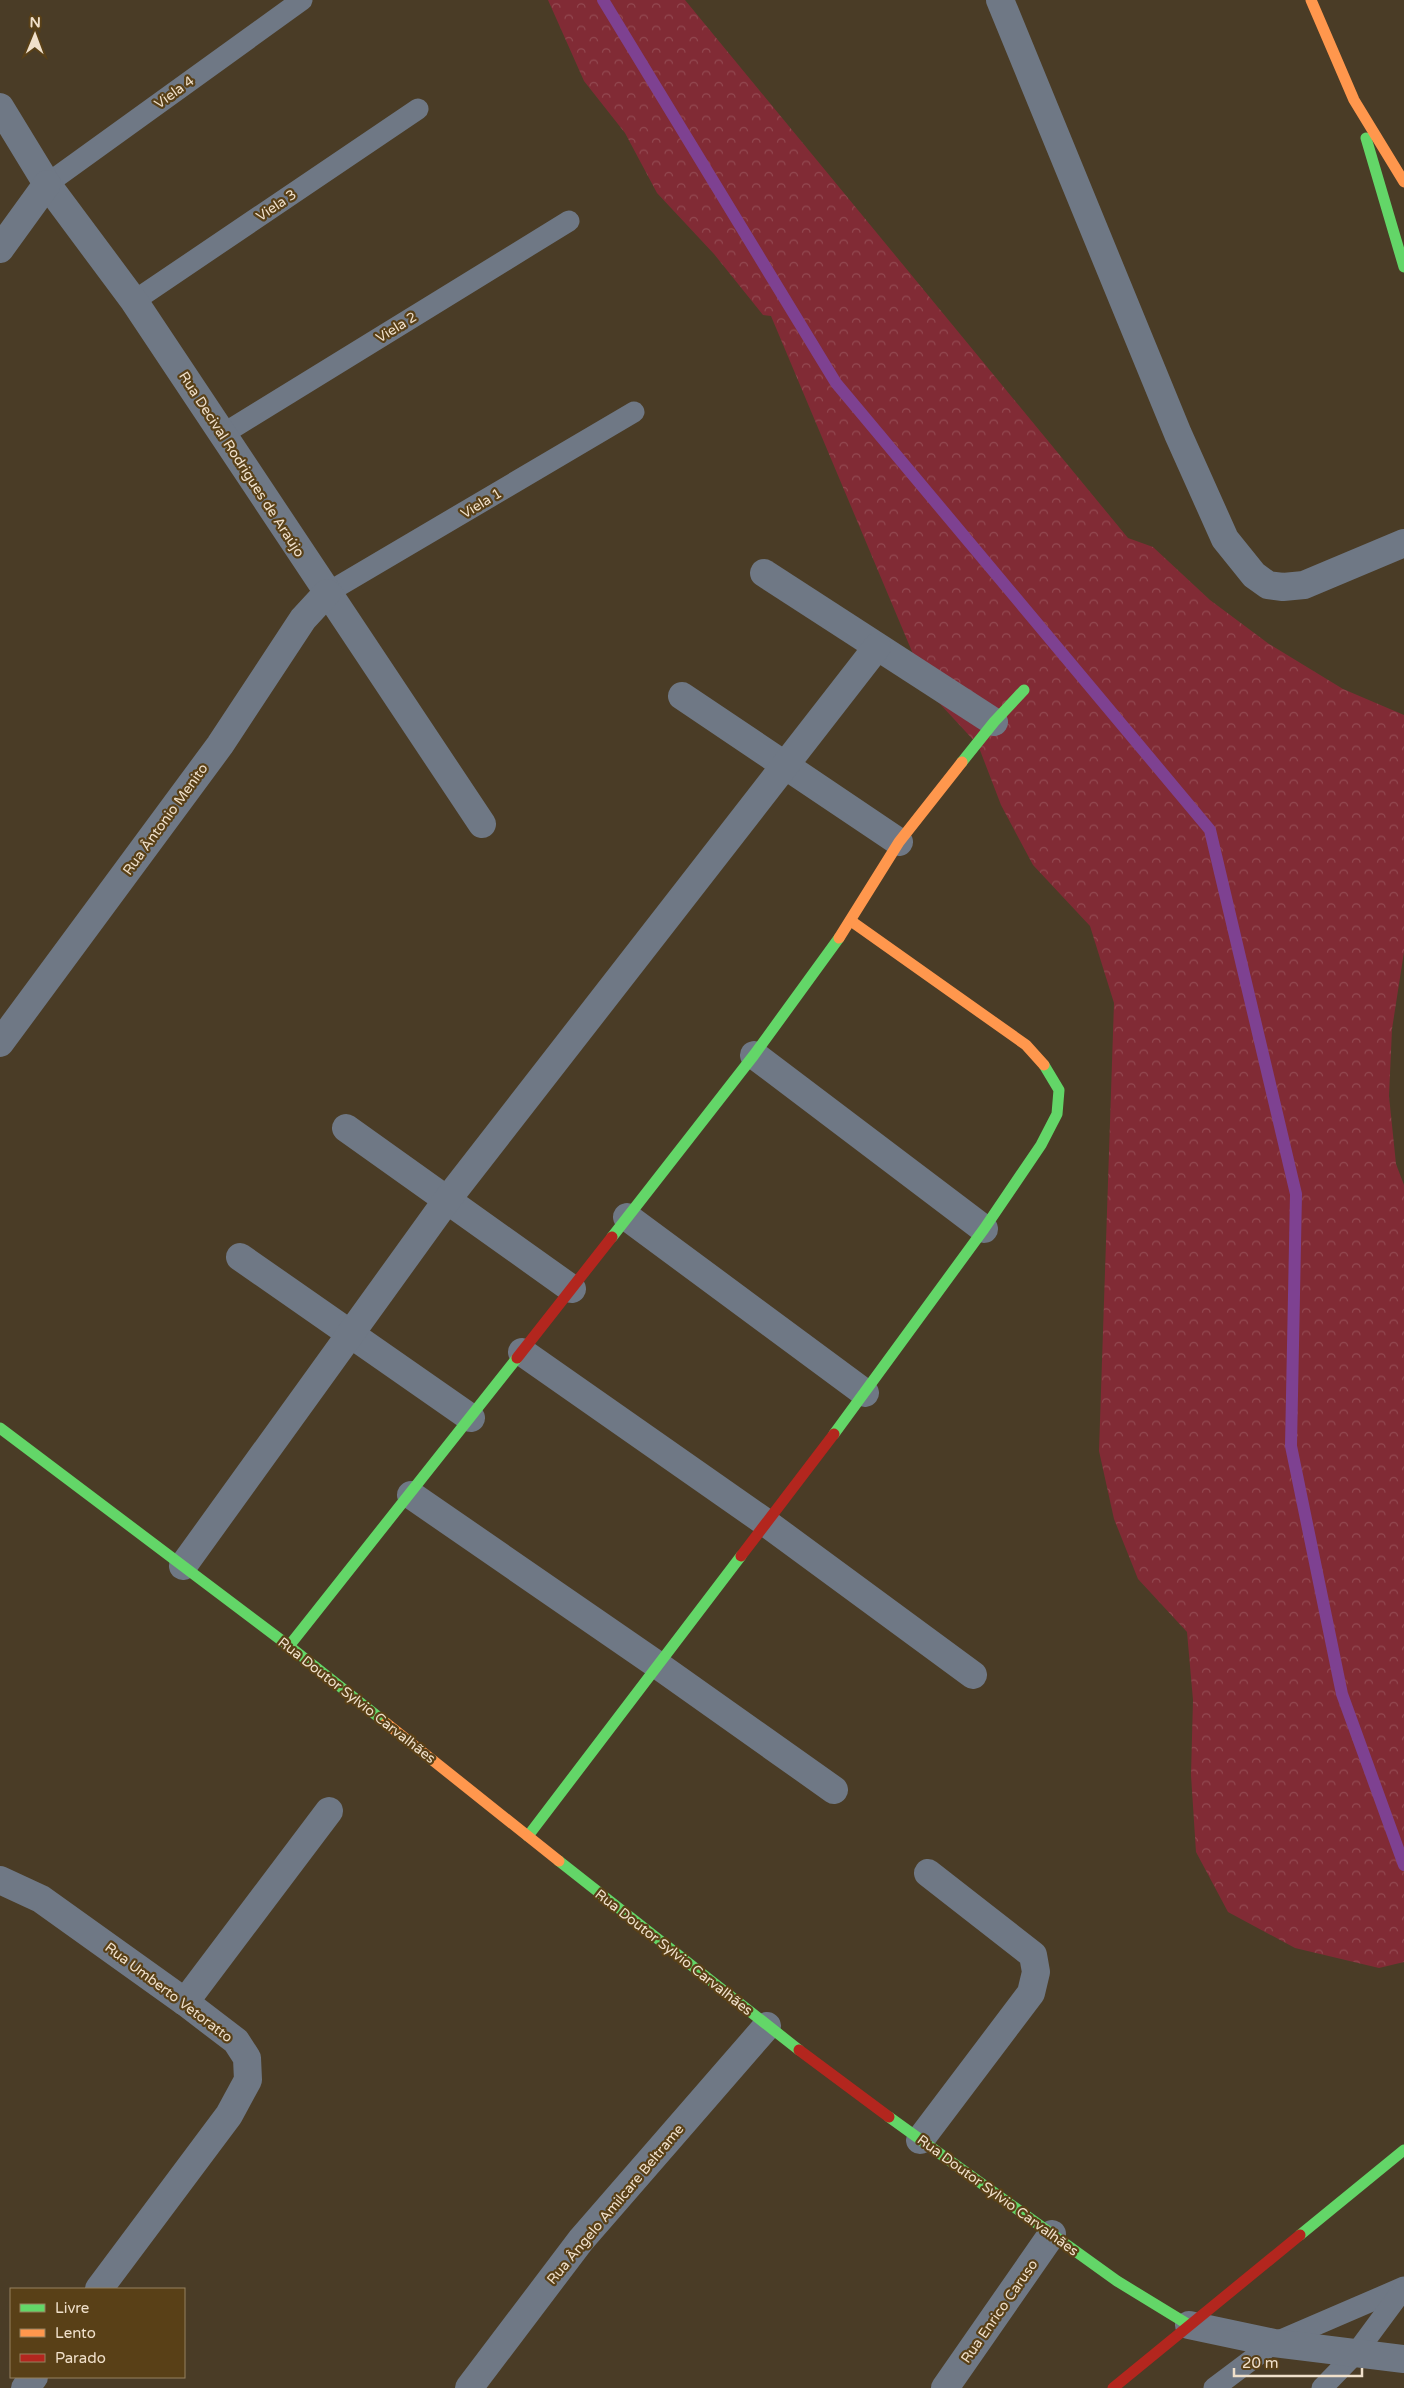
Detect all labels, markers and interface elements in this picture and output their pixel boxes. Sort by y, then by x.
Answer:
north arrow [10,10,60,60]
text: N [29,14,41,31]
street label: Viela 4 [151,72,198,112]
street label: Viela 3 [253,186,300,225]
street label: Viela 2 [373,308,420,346]
street label: Rua Decival Rodrigues de Araújo [175,368,308,560]
street label: Viela 1 [458,485,505,522]
street label: Rua Ântonio Menito [119,760,212,878]
street label: Rua Doutor Sylvio Carvalhães [275,1634,439,1767]
street label: Rua Doutor Sylvio Carvalhães [592,1886,756,2019]
street label: Rua Umberto Vetoratto [101,1939,236,2046]
street label: Rua Ângelo Amilcare Beltrame [543,2121,687,2288]
street label: Rua Doutor Sylvio Carvalhães [914,2131,1082,2260]
street label: Rua Enrico Caruso [957,2256,1042,2366]
legend [10,2288,185,2378]
text: Livre [55,2299,89,2317]
text: Lento [55,2324,96,2342]
scale bar [1234,2346,1362,2378]
text: Parado [55,2349,106,2367]
text: 20 m [1242,2354,1279,2372]

